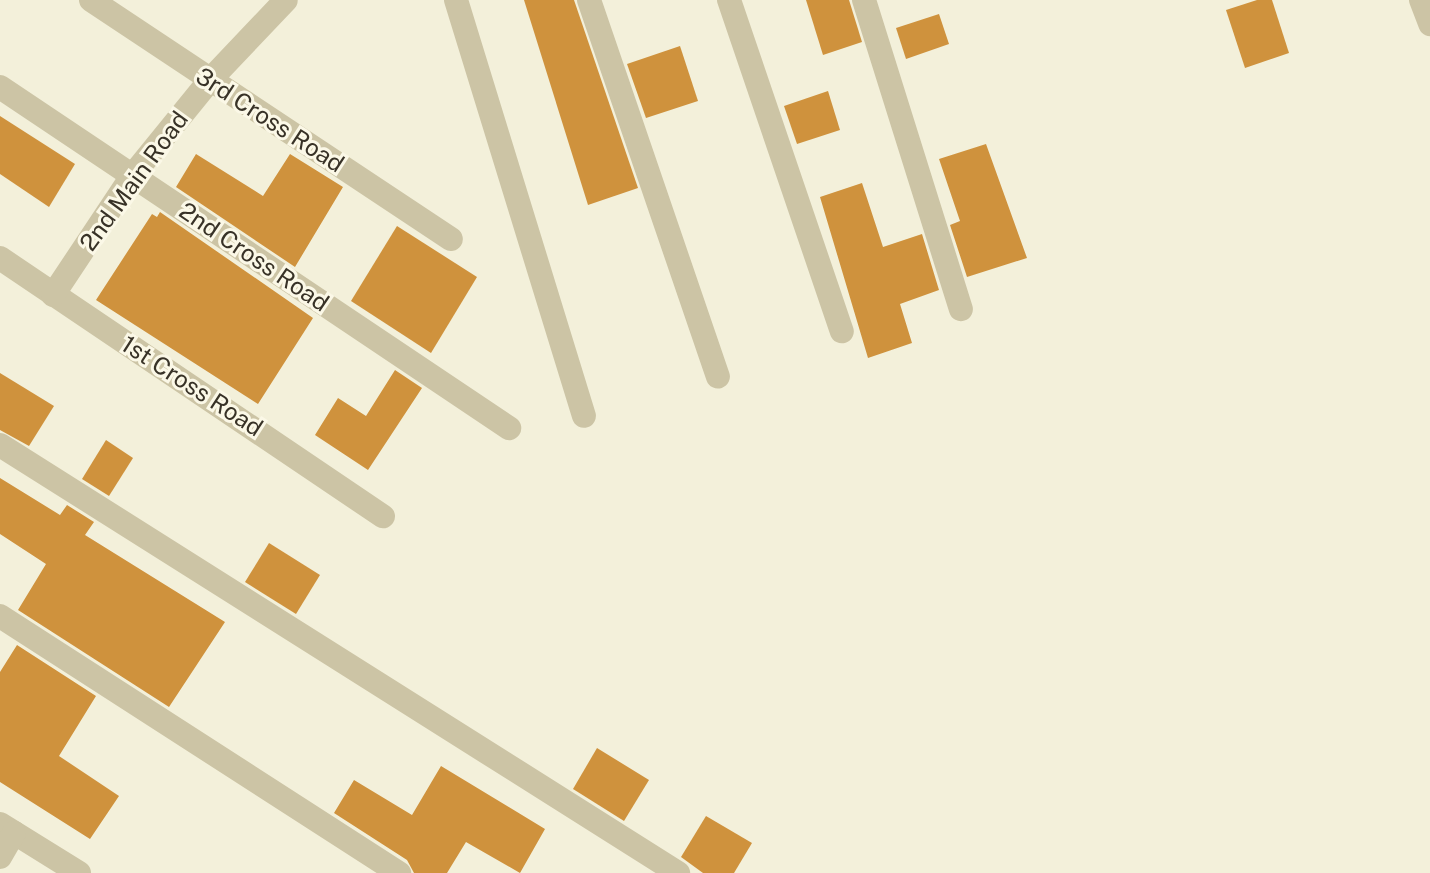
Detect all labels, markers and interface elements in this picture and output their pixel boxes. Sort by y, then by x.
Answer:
street label: 3rd Cross Road [191,61,349,179]
street label: 2nd Main Road [74,106,194,256]
street label: 2nd Cross Road [174,196,334,318]
street label: 1st Cross Road [116,330,268,442]

